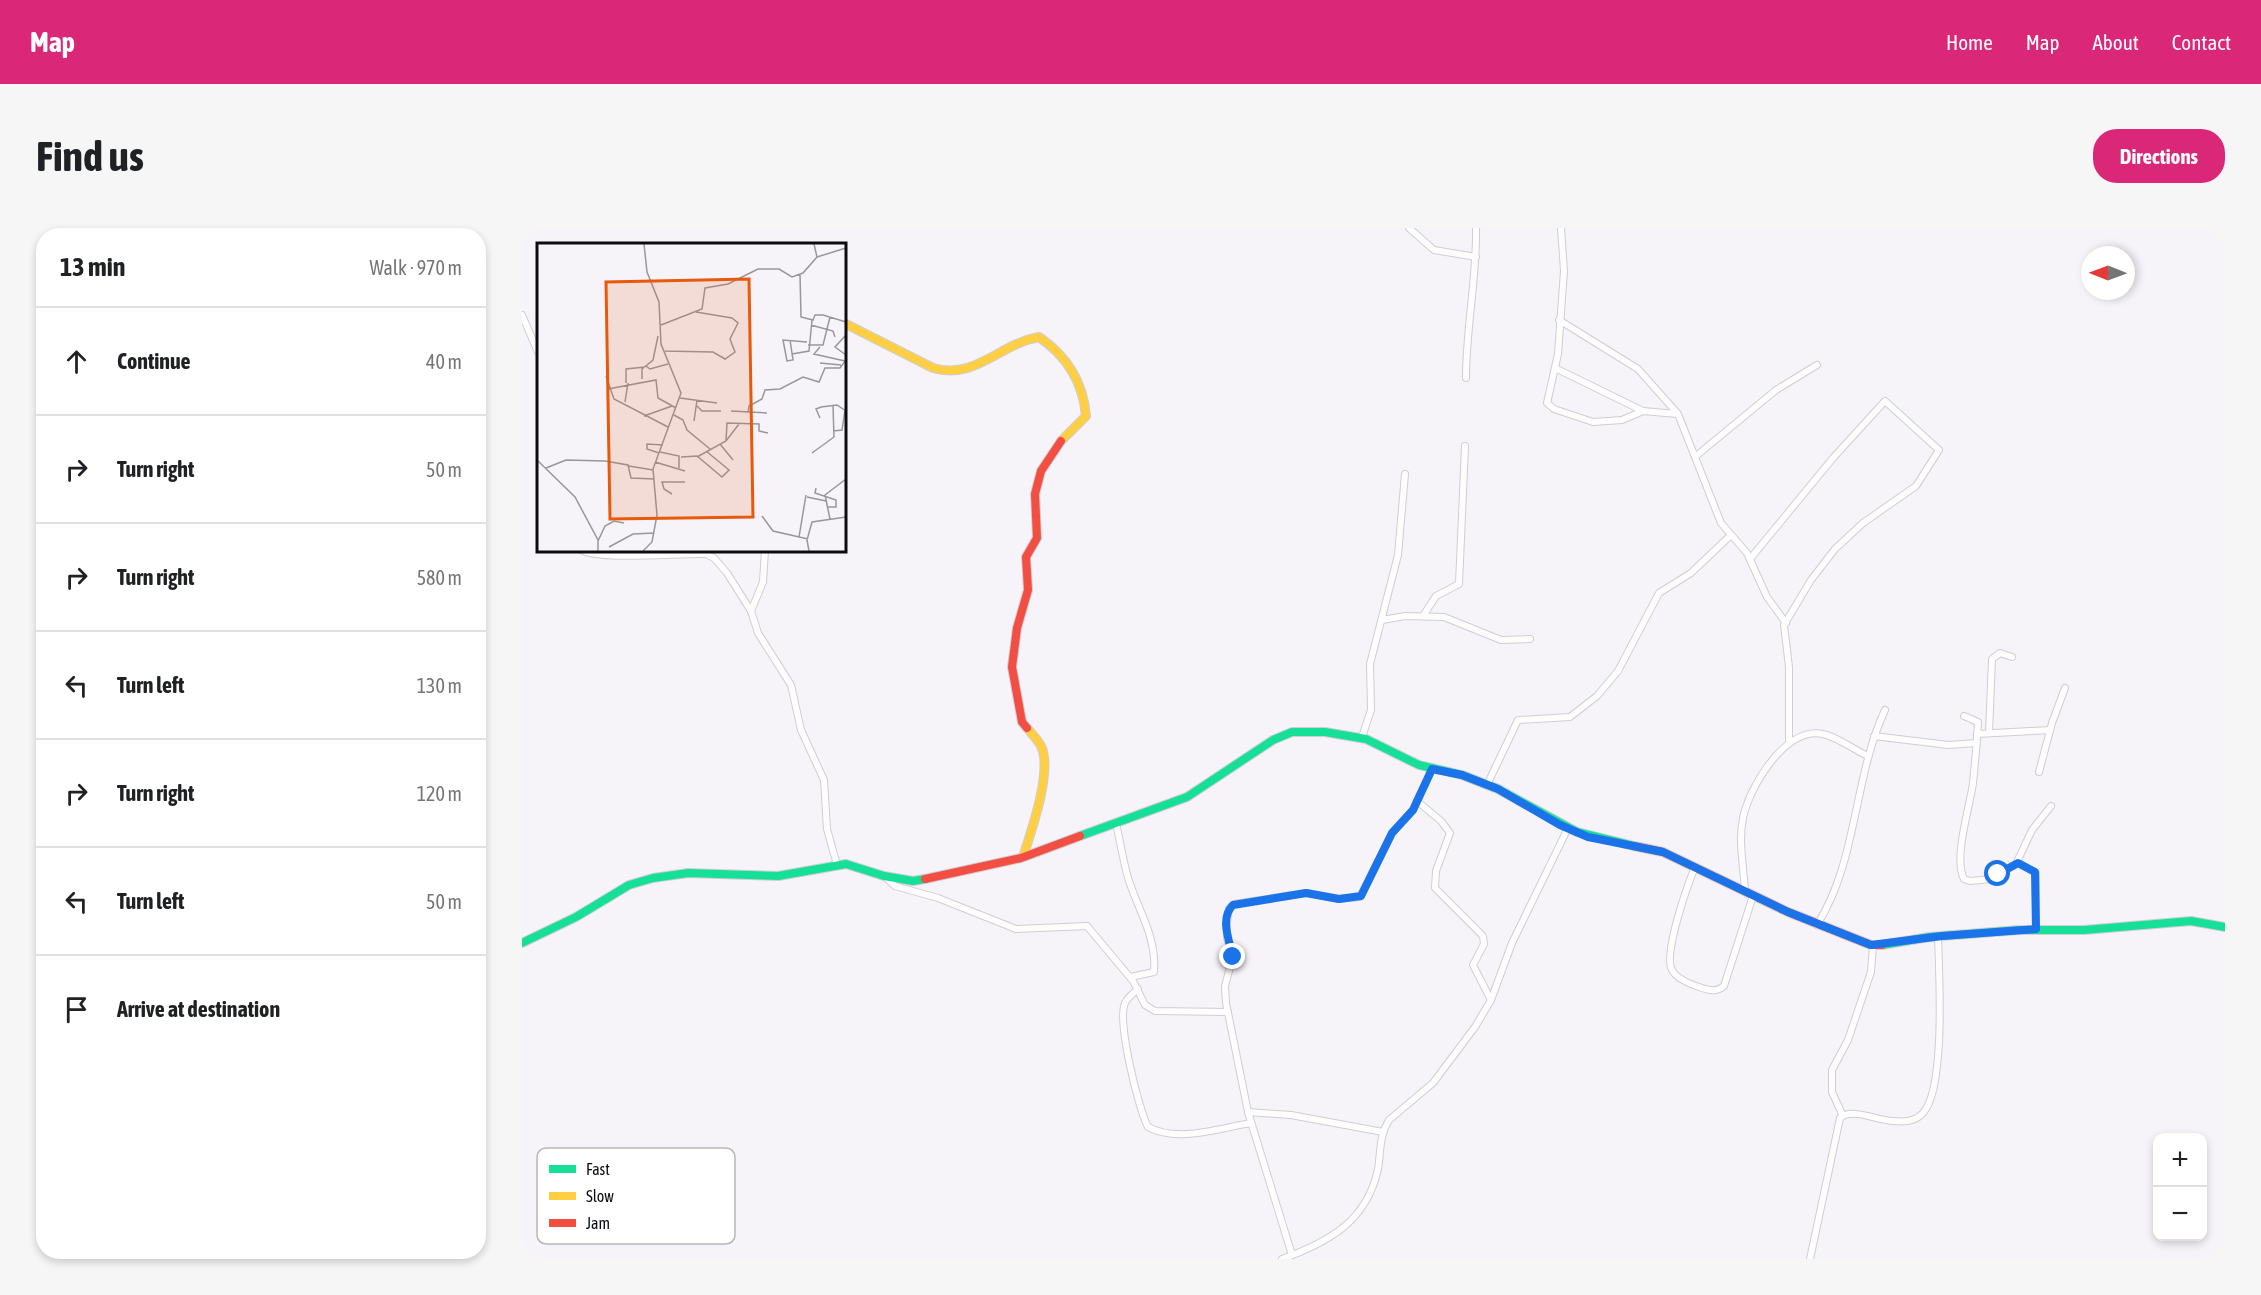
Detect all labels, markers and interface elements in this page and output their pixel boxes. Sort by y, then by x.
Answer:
text: Map [30,26,75,58]
text: Home [1946,30,1993,54]
text: Map [2026,30,2060,54]
text: About [2093,30,2139,54]
text: Contact [2172,30,2231,54]
button: Directions [2093,129,2225,183]
text: Find us [36,132,144,180]
inset map [537,243,846,552]
north arrow [2081,246,2135,300]
text: 13 min [60,252,125,282]
text: Walk · 970 m [370,256,462,279]
icon: ahead [60,345,93,378]
text: Continue [117,348,191,374]
text: 40 m [426,350,462,373]
icon: right [60,453,93,486]
text: Turn right [117,456,194,482]
text: 50 m [426,458,462,481]
icon: right [60,561,93,594]
text: Turn right [117,564,194,590]
text: 580 m [417,566,462,589]
icon: left [60,669,93,702]
text: Turn left [117,672,184,698]
text: 130 m [417,674,462,697]
icon: right [60,777,93,810]
text: Turn right [117,780,194,806]
text: 120 m [417,782,462,805]
route start [1984,860,2010,886]
icon: left [60,885,93,918]
text: Turn left [117,888,184,914]
text: 50 m [426,890,462,913]
route end [1219,943,1245,969]
icon: arrive [60,993,93,1026]
text: Arrive at destination [117,996,280,1022]
map controls [2153,1133,2207,1241]
button: + [2153,1133,2207,1187]
legend [537,1148,735,1244]
text: Fast [586,1160,610,1178]
text: Slow [586,1187,614,1205]
button: − [2153,1187,2207,1241]
text: Jam [586,1214,610,1232]

